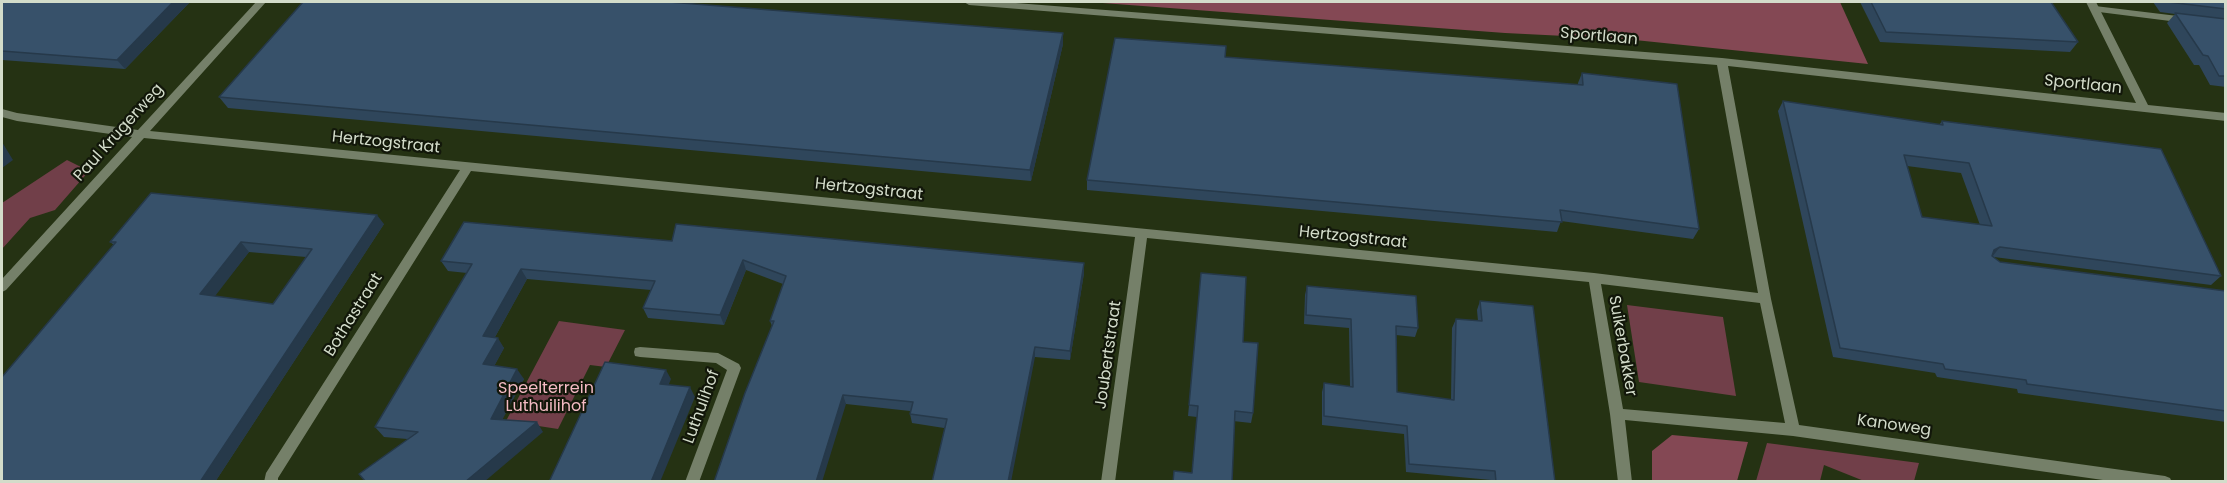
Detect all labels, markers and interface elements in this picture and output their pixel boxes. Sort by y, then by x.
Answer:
street label: Sportlaan [1559,24,1639,50]
street label: Sportlaan [2043,71,2123,99]
street label: Paul Krugerweg [70,80,168,186]
street label: Hertzogstraat [331,128,441,158]
street label: Hertzogstraat [814,175,924,205]
street label: Hertzogstraat [1298,223,1408,253]
street label: Bothastraat [321,270,387,360]
street label: Suikerbakker [1604,294,1640,398]
street label: Joubertstraat [1092,300,1126,410]
street label: Luthulihof [680,368,724,446]
park label: Speelterrein Luthuilihof [498,379,594,417]
street label: Kanoweg [1856,411,1932,441]

